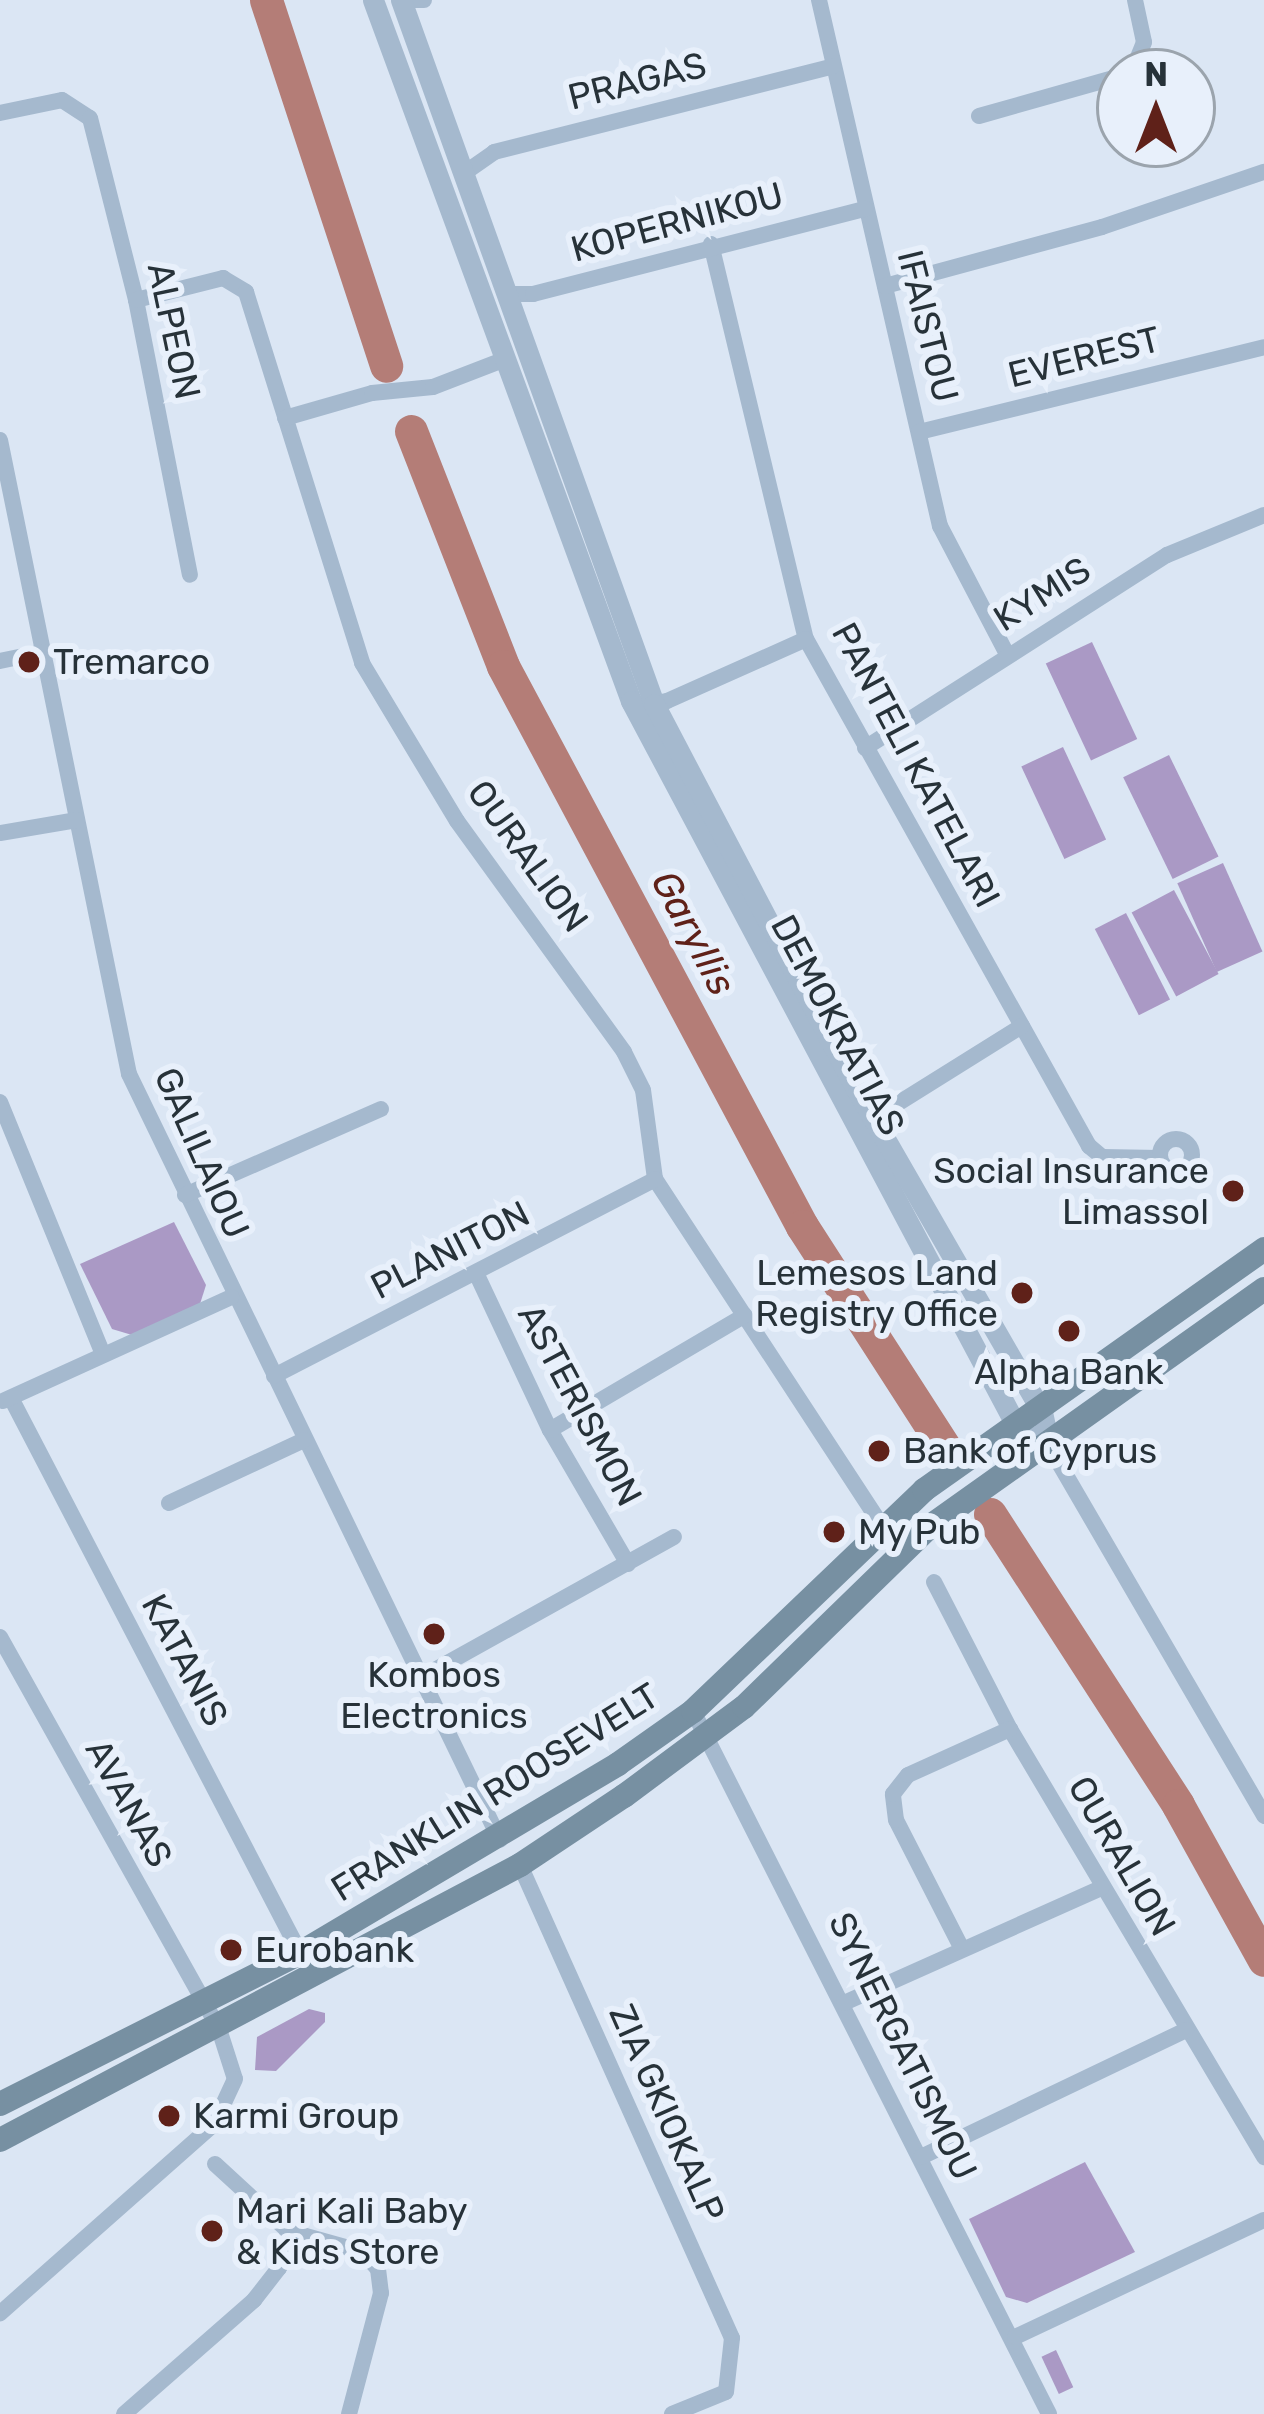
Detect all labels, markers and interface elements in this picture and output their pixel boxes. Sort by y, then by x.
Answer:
street label: PRAGAS [564,43,710,119]
north arrow [1096,48,1216,168]
text: N [1144,55,1168,94]
street label: KOPERNIKOU [566,173,788,271]
street label: IFAISTOU [888,245,968,407]
street label: ALPEON [138,259,210,403]
street label: EVEREST [1003,317,1165,397]
street label: KYMIS [986,548,1098,640]
street label: PANTELI KATELARI [823,615,1009,915]
place label: Tremarco [53,640,210,684]
marker: Tremarco [16,649,42,675]
street label: OURALION [459,772,597,940]
water label: Garyllis [641,863,745,1003]
street label: DEMOKRATIAS [762,908,914,1142]
street label: GALILAIOU [145,1061,259,1245]
place label: Social Insurance Limassol [933,1148,1209,1233]
marker: Social Insurance Limassol [1220,1178,1246,1204]
street label: PLANITON [364,1192,536,1308]
place label: Lemesos Land Registry Office [754,1250,998,1335]
marker: Lemesos Land Registry Office [1009,1280,1035,1306]
street label: ASTERISMON [509,1297,651,1513]
marker: Alpha Bank [1056,1318,1082,1344]
place label: Alpha Bank [974,1350,1164,1394]
place label: Bank of Cyprus [903,1429,1158,1473]
marker: Bank of Cyprus [866,1438,892,1464]
place label: My Pub [858,1510,981,1554]
marker: My Pub [821,1519,847,1545]
street label: KATANIS [132,1587,238,1733]
marker: Kombos Electronics [421,1621,447,1647]
place label: Kombos Electronics [340,1652,528,1737]
street label: FRANKLIN ROOSEVELT [323,1674,667,1910]
street label: AVANAS [76,1732,182,1874]
street label: OURALION [1059,1769,1185,1943]
street label: SYNERGATISMOU [820,1905,986,2187]
place label: Eurobank [255,1928,414,1972]
marker: Eurobank [218,1937,244,1963]
street label: ZIA GKIOKALP [600,1997,734,2229]
place label: Karmi Group [193,2094,399,2138]
marker: Karmi Group [156,2103,182,2129]
place label: Mari Kali Baby & Kids Store [236,2188,468,2273]
marker: Mari Kali Baby & Kids Store [199,2218,225,2244]

